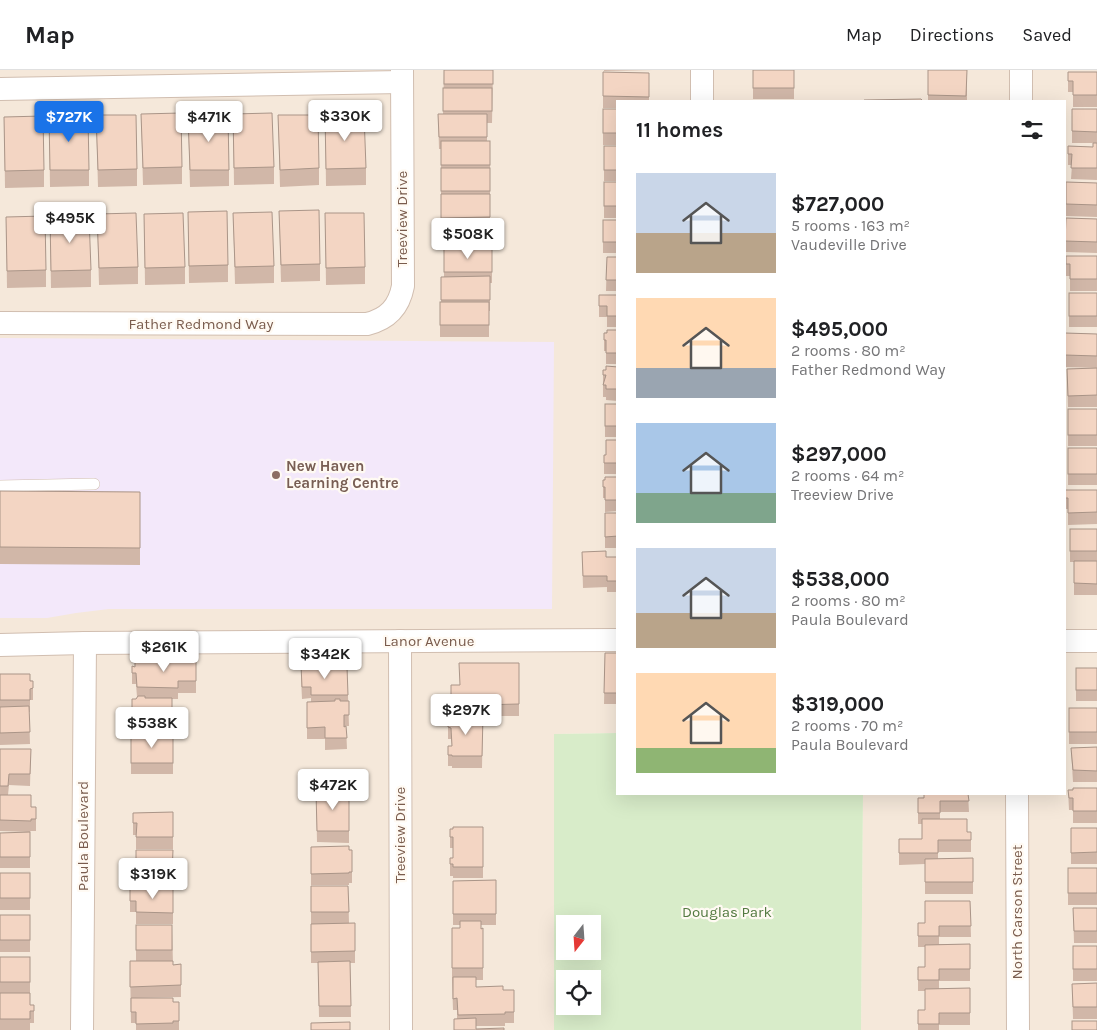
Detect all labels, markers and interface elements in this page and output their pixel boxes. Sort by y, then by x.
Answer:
text: Map [25,21,75,49]
text: Map [846,24,882,46]
text: Directions [910,24,994,46]
text: Saved [1022,24,1072,46]
pin: $727K [34,100,104,143]
pin: $471K [174,100,244,143]
pin: $330K [310,100,380,142]
text: $330K [319,106,371,125]
text: $727K [45,107,93,126]
text: $471K [187,107,231,126]
icon: filters [1018,116,1046,144]
text: 11 homes [636,118,723,142]
street label: Treeview Drive [393,171,411,267]
text: $727,000 [791,192,884,216]
icon: home [676,193,736,253]
pin: $495K [35,202,105,244]
text: $495K [45,208,95,227]
text: 5 rooms · 163 m² [791,216,910,235]
pin: $508K [433,218,503,260]
text: $508K [442,224,494,243]
text: Vaudeville Drive [791,235,907,254]
street label: Father Redmond Way [129,315,273,333]
text: $495,000 [791,317,888,341]
icon: home [676,318,736,378]
text: 2 rooms · 80 m² [791,341,906,360]
text: Father Redmond Way [791,360,945,379]
text: $297,000 [791,442,887,466]
icon: home [676,443,736,503]
place label: New Haven Learning Centre [286,457,399,492]
text: 2 rooms · 64 m² [791,466,904,485]
marker: New Haven Learning Centre [270,469,282,481]
text: Treeview Drive [791,485,894,504]
text: $538,000 [791,567,890,591]
icon: home [676,568,736,628]
text: 2 rooms · 80 m² [791,591,906,610]
text: Paula Boulevard [791,610,909,629]
pin: $261K [129,630,199,673]
street label: Lanor Avenue [384,632,474,650]
text: $261K [141,637,187,656]
pin: $342K [290,638,360,680]
text: $342K [300,644,350,663]
text: $319,000 [791,692,884,716]
icon: home [676,693,736,753]
pin: $297K [431,694,501,736]
text: $297K [442,700,490,719]
pin: $538K [117,706,187,749]
text: $538K [126,713,178,732]
text: 2 rooms · 70 m² [791,716,903,735]
text: Paula Boulevard [791,735,909,754]
pin: $472K [298,768,368,811]
text: $472K [309,775,357,794]
street label: Paula Boulevard [74,781,92,891]
street label: Treeview Drive [391,787,409,883]
street label: North Carson Street [1008,844,1026,979]
pin: $319K [118,858,188,900]
text: $319K [130,864,176,883]
park label: Douglas Park [682,903,772,921]
north arrow [556,915,601,960]
map controls [556,915,601,1015]
button: locate [556,970,601,1015]

